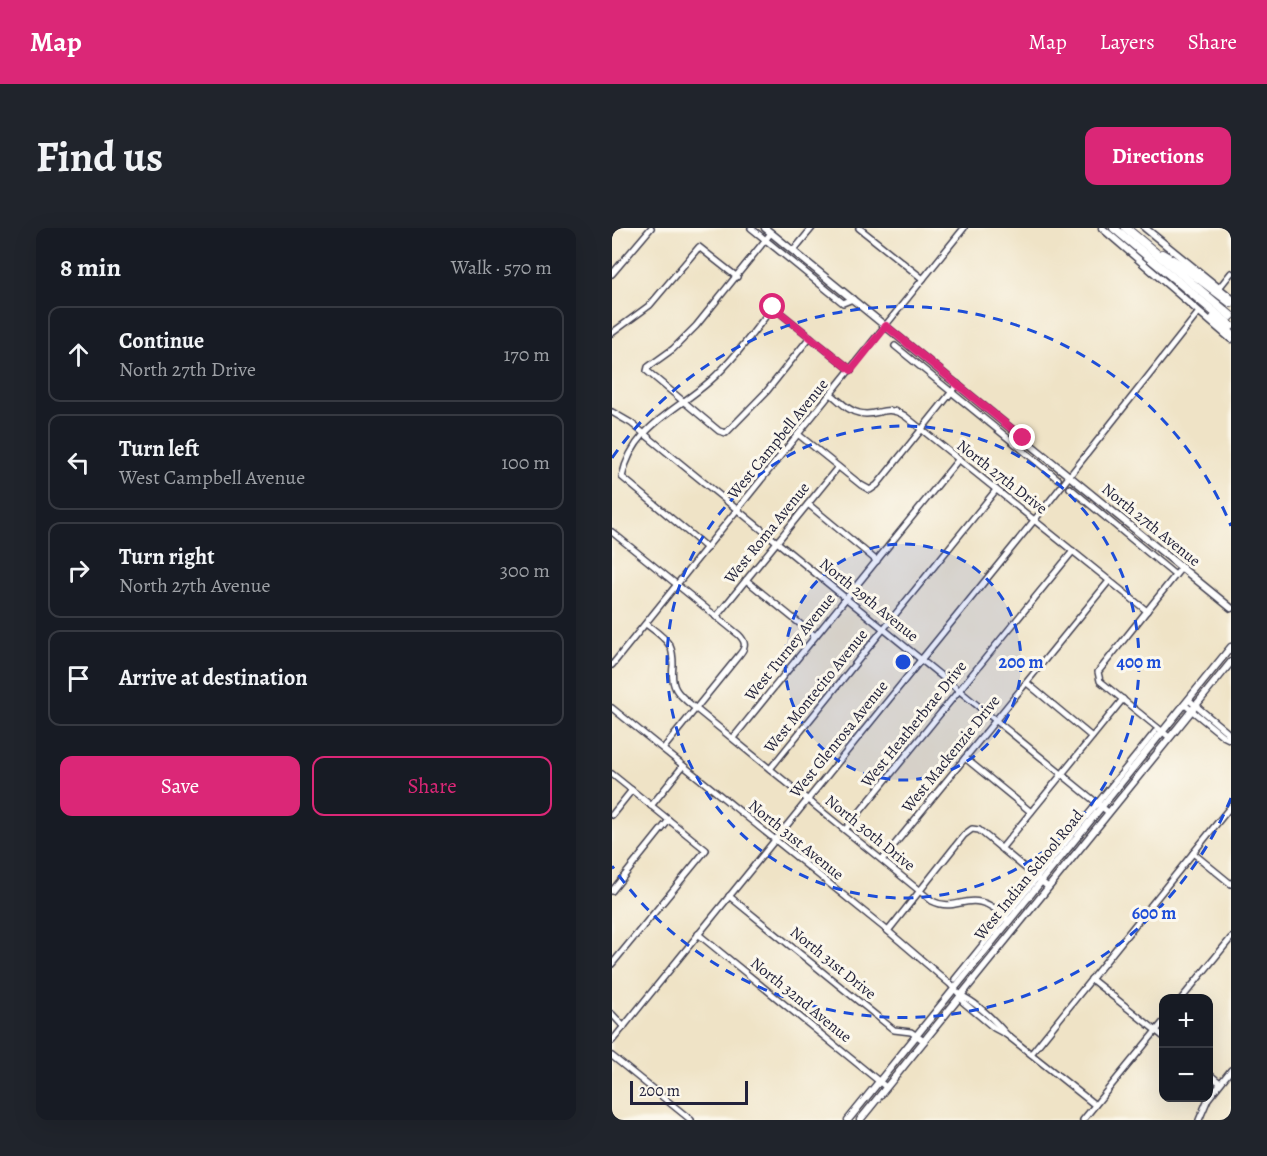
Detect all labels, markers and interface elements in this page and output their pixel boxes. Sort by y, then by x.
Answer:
text: Map [30,23,82,61]
text: Map [1028,28,1067,56]
text: Layers [1100,28,1155,56]
text: Share [1188,28,1237,56]
button: Directions [1085,127,1231,185]
text: Find us [36,128,163,185]
text: 8 min [60,250,121,285]
text: Walk · 570 m [451,254,552,281]
route start [759,293,785,319]
text: Continue [119,326,204,356]
icon: ahead [62,338,95,371]
text: 170 m [504,341,550,368]
text: North 27th Drive [119,356,256,383]
street label: West Campbell Avenue [722,374,833,505]
route end [1009,424,1035,450]
text: Turn left [119,434,199,464]
street label: North 27th Drive [952,435,1052,519]
icon: left [62,446,95,479]
text: 100 m [501,449,550,476]
text: West Campbell Avenue [119,464,305,491]
street label: West Roma Avenue [719,478,815,589]
street label: North 27th Avenue [1097,478,1205,572]
text: Turn right [119,542,215,572]
street label: North 29th Avenue [815,553,923,647]
icon: right [62,554,95,587]
text: 300 m [500,557,550,584]
text: North 27th Avenue [119,572,271,599]
street label: West Turney Avenue [739,589,840,706]
street label: West Montecito Avenue [759,624,873,758]
text: 200 m [998,650,1044,674]
text: 400 m [1117,650,1161,674]
centre of rings [893,652,913,672]
street label: West Heatherbrae Drive [855,656,972,793]
icon: arrive [62,662,95,695]
text: Arrive at destination [119,663,308,693]
street label: West Glenrosa Avenue [784,676,893,803]
street label: West Mackenzie Drive [896,691,1005,818]
button: Save [60,756,300,816]
button: Share [312,756,552,816]
street label: North 30th Drive [820,790,920,876]
street label: North 31st Avenue [744,795,848,885]
street label: West Indian School Road [969,805,1089,946]
text: 600 m [1132,901,1176,925]
street label: North 31st Drive [785,921,881,1005]
street label: North 32nd Avenue [746,952,856,1048]
map controls [1159,994,1213,1102]
button: + [1159,994,1213,1048]
button: − [1159,1048,1213,1102]
scale bar [630,1078,748,1106]
text: 200 m [639,1080,680,1102]

